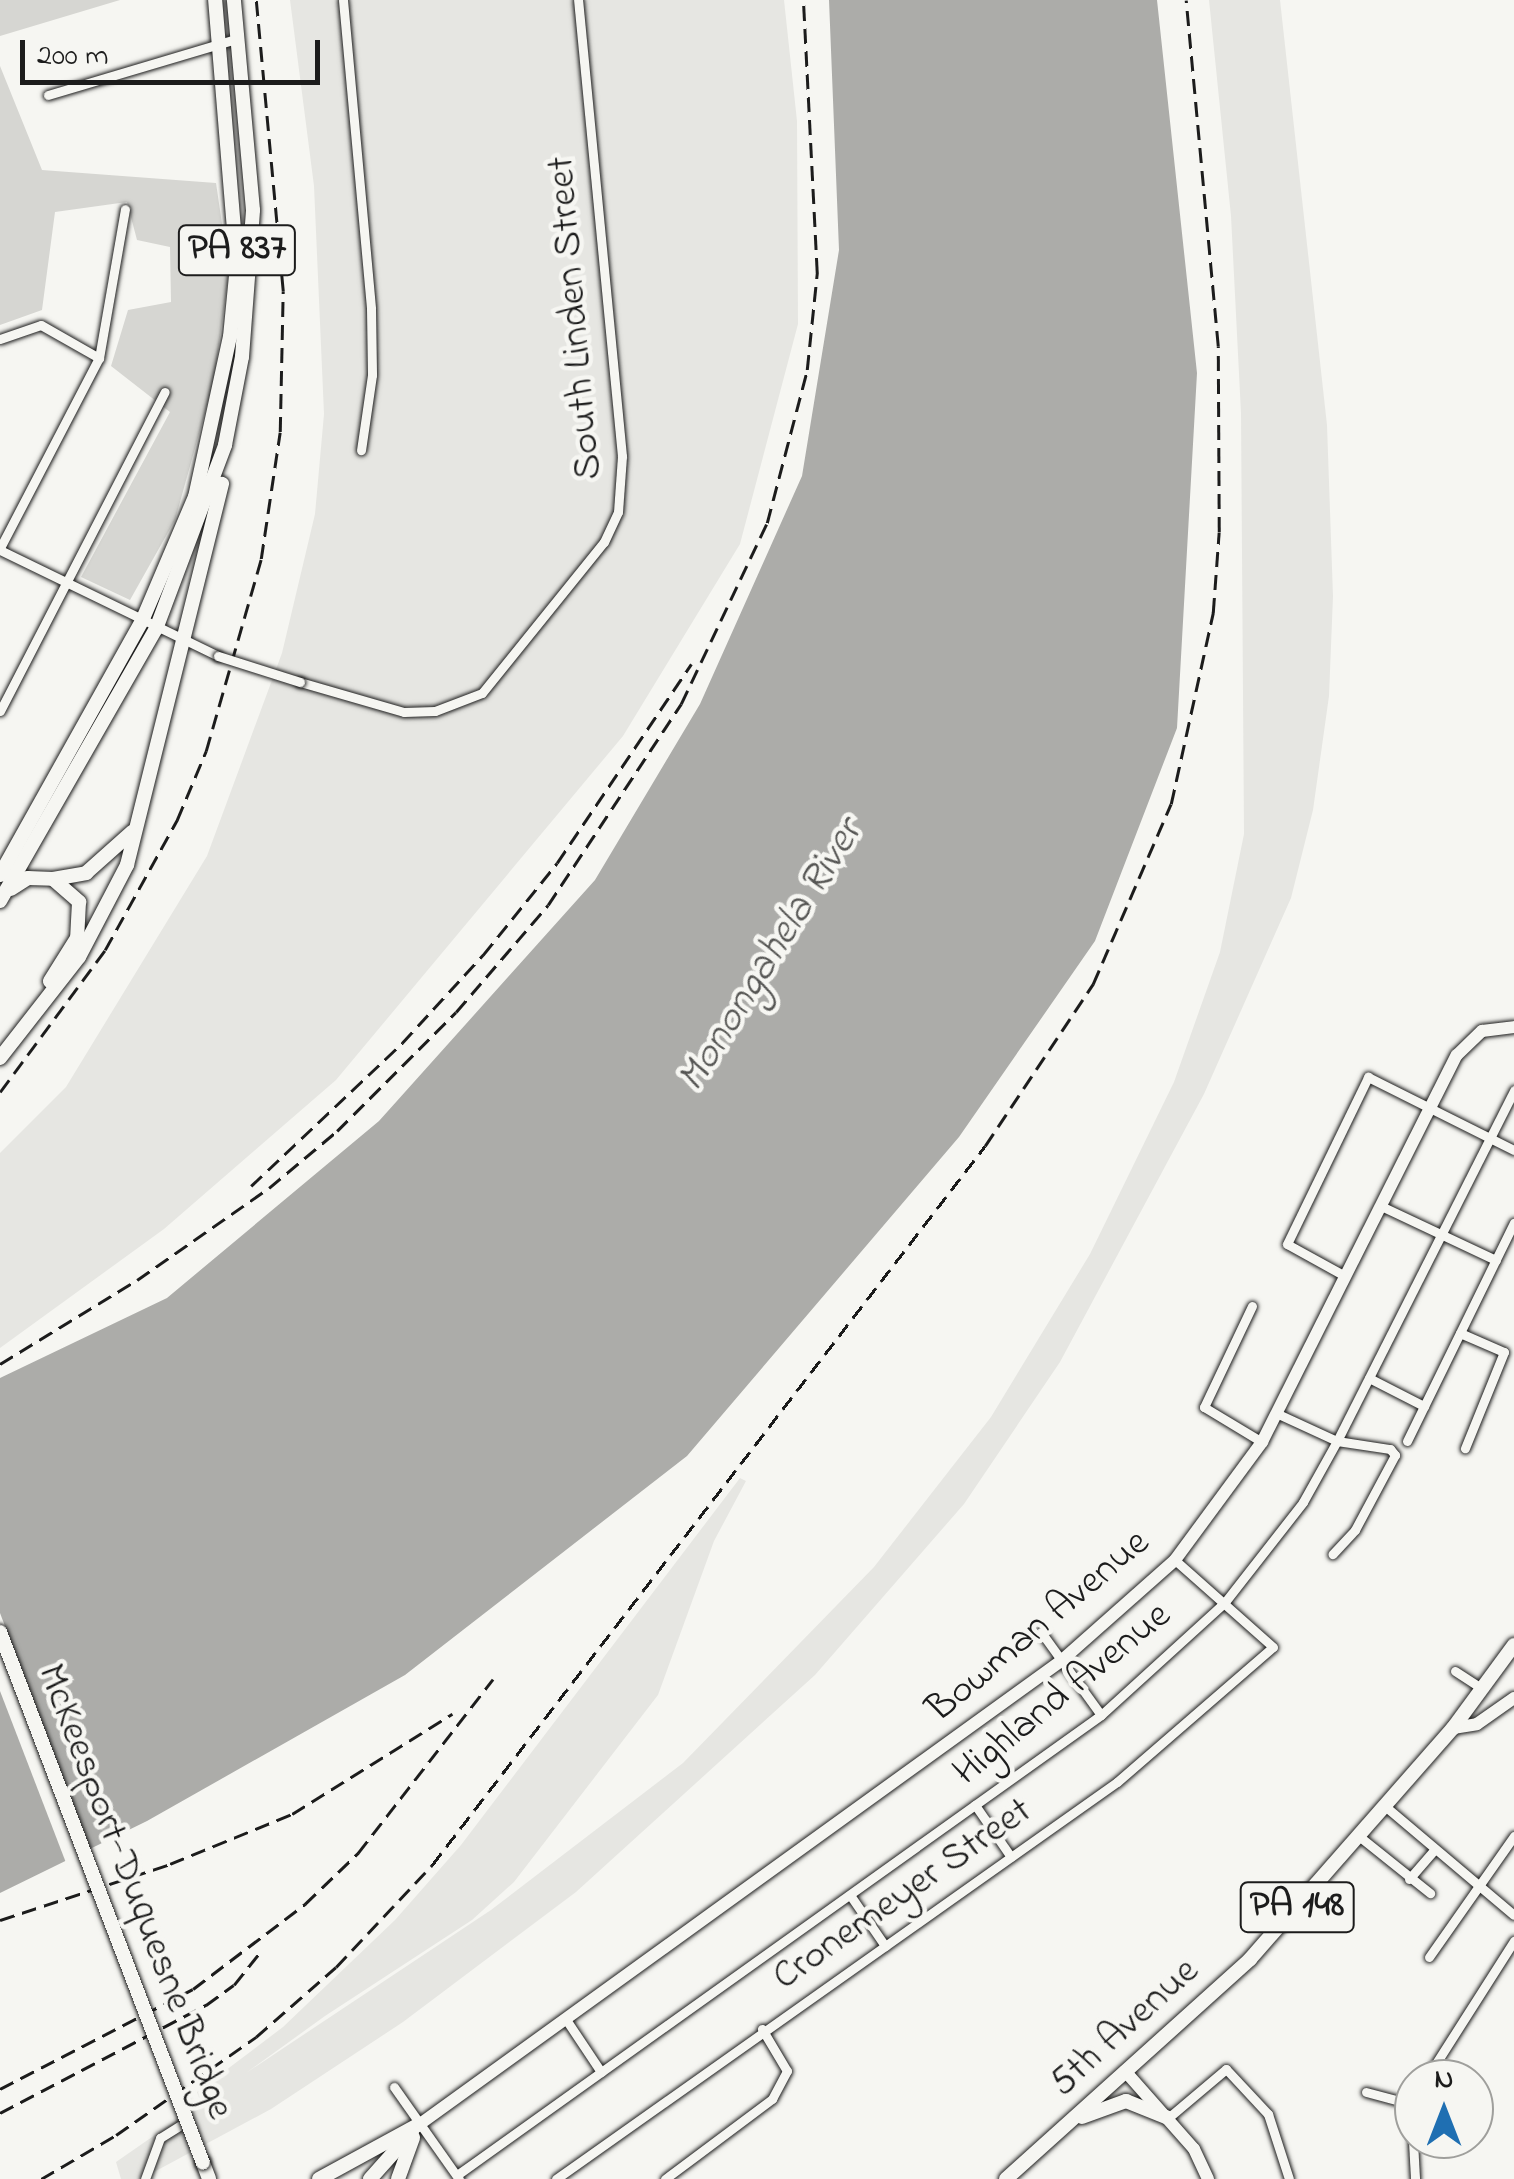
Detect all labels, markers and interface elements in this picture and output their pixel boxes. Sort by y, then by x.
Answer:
scale bar [25,20,325,82]
text: 200 m [37,35,109,79]
street label: South Linden Street [538,154,614,482]
road number: PA 837 [177,217,297,283]
water label: Monongahela River [667,811,875,1101]
street label: Bowman Avenue [918,1520,1160,1734]
street label: Highland Avenue [945,1593,1181,1797]
street label: McKeesport-Duquesne Bridge [25,1658,243,2126]
street label: Cronemeyer Street [764,1788,1042,2002]
road number: PA 148 [1240,1874,1354,1940]
street label: 5th Avenue [1040,1948,1210,2108]
north arrow [1394,2059,1494,2159]
text: N [1435,2060,1453,2101]

